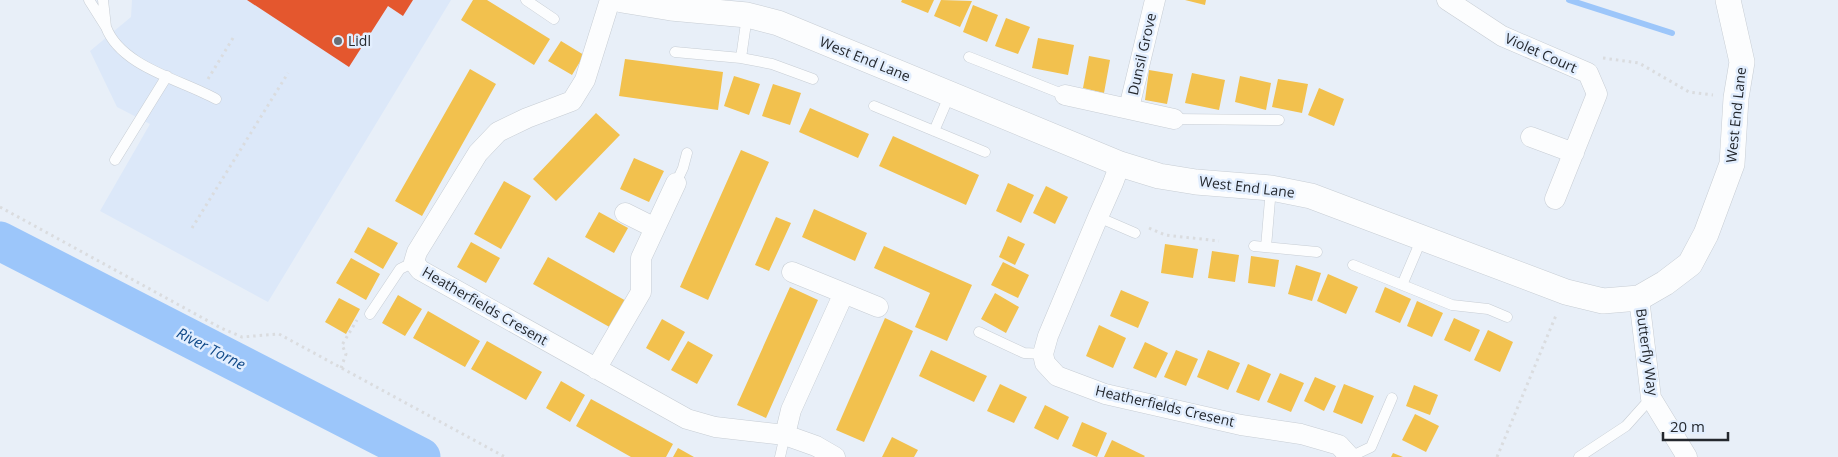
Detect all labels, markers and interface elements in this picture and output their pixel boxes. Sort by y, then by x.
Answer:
street label: Dunsil Grove [1123,11,1160,97]
street label: Violet Court [1502,28,1580,77]
place label: Lidl [348,31,371,50]
street label: West End Lane [817,32,913,85]
marker: Lidl [332,35,344,47]
street label: West End Lane [1721,66,1750,164]
street label: West End Lane [1198,171,1296,202]
street label: Heatherfields Cresent [419,262,552,349]
street label: Butterfly Way [1632,307,1663,398]
water label: River Torne [174,322,250,374]
street label: Heatherfields Cresent [1094,380,1237,431]
scale bar [1663,410,1728,442]
text: 20 m [1670,416,1705,436]

